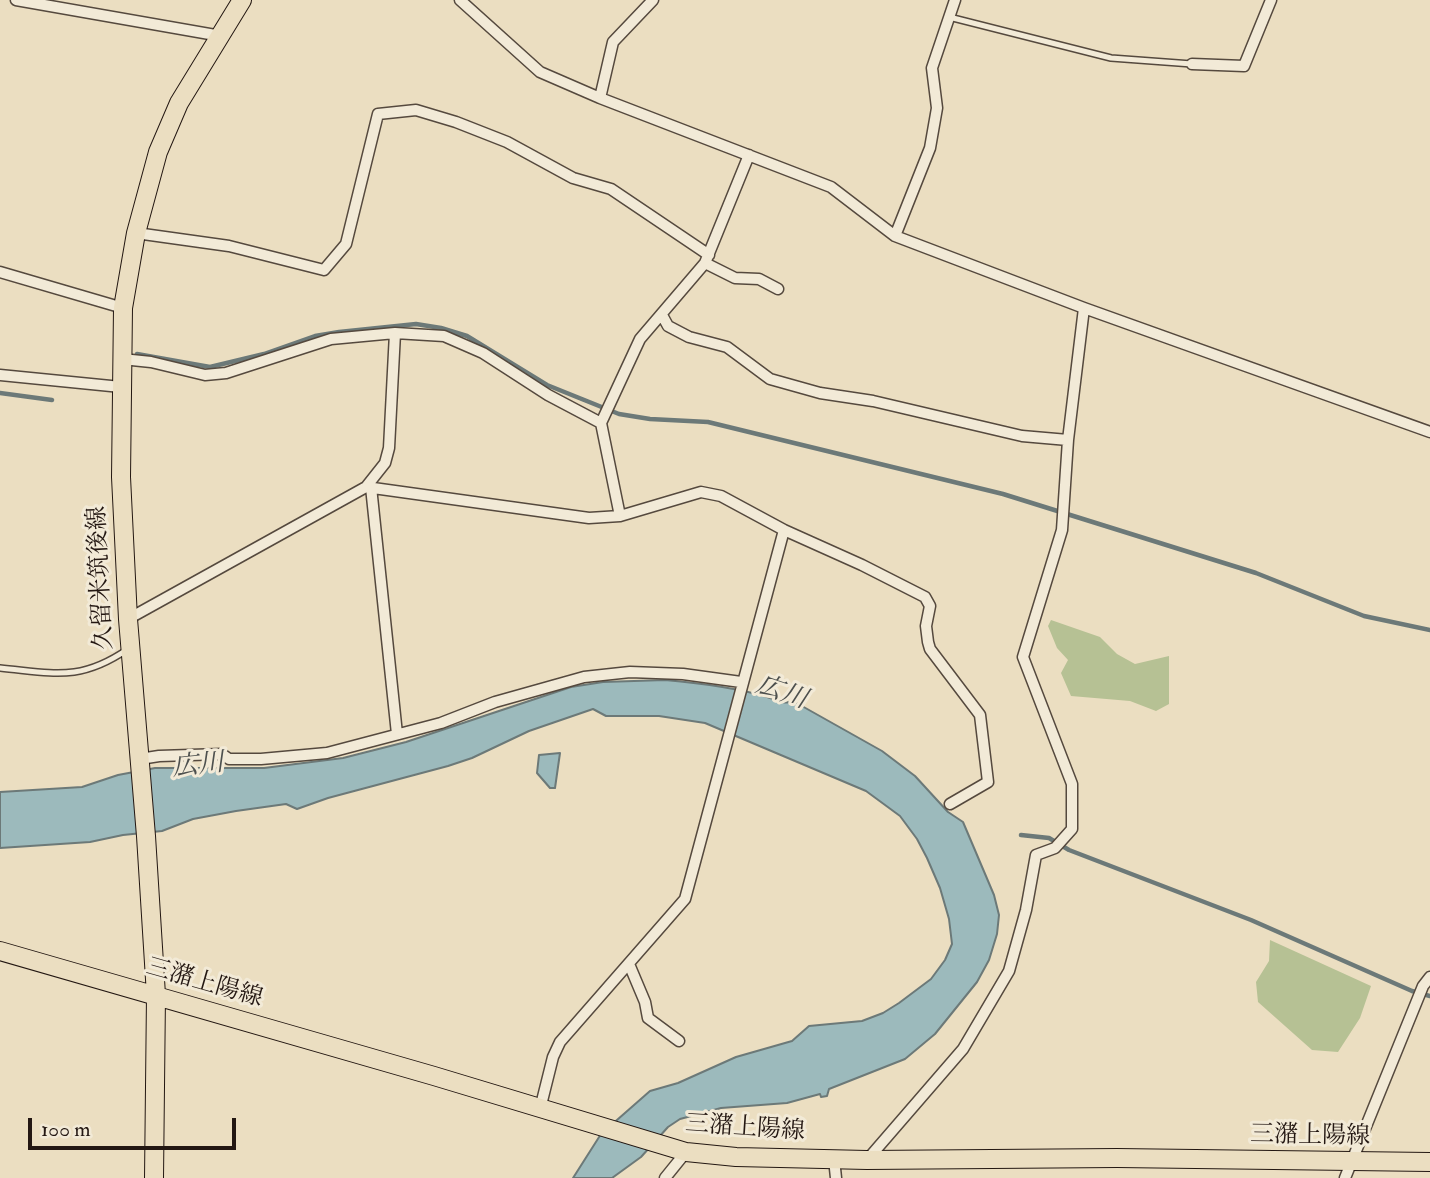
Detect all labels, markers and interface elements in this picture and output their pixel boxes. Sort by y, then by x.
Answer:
street label: 久留米筑後線 [84,505,120,651]
water label: 広川 [751,671,811,717]
water label: 広川 [171,749,225,785]
street label: 三潴上陽線 [142,954,266,1014]
scale bar [32,1104,240,1148]
street label: 三潴上陽線 [684,1110,806,1148]
text: 100 m [41,1116,91,1143]
street label: 三潴上陽線 [1250,1122,1370,1152]

